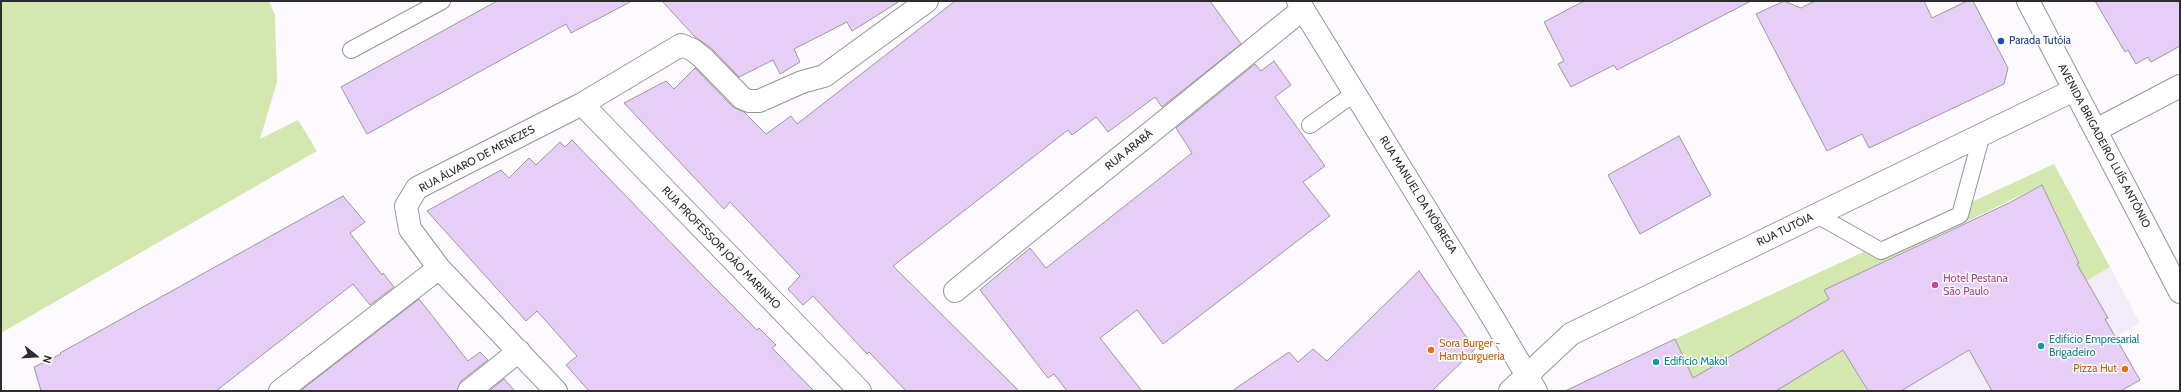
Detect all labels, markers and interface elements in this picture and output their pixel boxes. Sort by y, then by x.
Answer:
place label: Parada Tutóia [2009,34,2071,48]
marker: Parada Tutóia [1996,36,2006,46]
street label: AVENIDA BRIGADEIRO LUÍS ANTÔNIO [2055,62,2153,230]
street label: RUA ÁLVARO DE MENEZES [417,123,537,195]
street label: RUA ARABÁ [1103,127,1155,173]
street label: RUA MANUEL DA NÓBREGA [1376,134,1460,256]
street label: RUA PROFESSOR JOÃO MARINHO [659,184,783,312]
street label: RUA TUTÓIA [1755,211,1815,249]
place label: Hotel Pestana São Paulo [1943,272,2008,298]
marker: Hotel Pestana São Paulo [1930,280,1940,290]
place label: Edifício Empresarial Brigadeiro [2049,333,2139,359]
north arrow [16,336,56,376]
place label: Sora Burger - Hamburgueria [1439,337,1505,363]
marker: Edifício Empresarial Brigadeiro [2036,341,2046,351]
marker: Sora Burger - Hamburgueria [1426,345,1436,355]
text: N [40,354,55,365]
place label: Edifício Makol [1664,355,1728,369]
marker: Edifício Makol [1651,357,1661,367]
place label: Pizza Hut [2073,362,2117,376]
marker: Pizza Hut [2120,364,2130,374]

